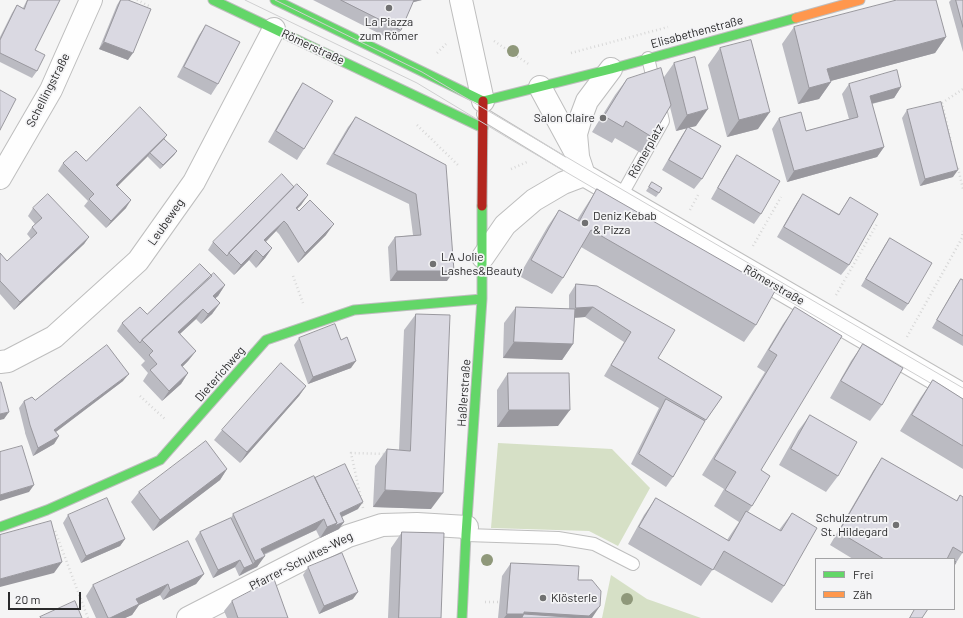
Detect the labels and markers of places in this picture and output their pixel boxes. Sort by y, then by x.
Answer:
marker: La Piazza zum Römer [384,3,394,13]
place label: La Piazza zum Römer [360,15,418,43]
place label: Salon Claire [534,111,595,125]
marker: Salon Claire [598,113,608,123]
place label: Deniz Kebab & Pizza [593,209,657,237]
marker: Deniz Kebab & Pizza [580,218,590,228]
place label: LA Jolie Lashes&Beauty [441,250,522,278]
marker: LA Jolie Lashes&Beauty [428,259,438,269]
place label: Schulzentrum St. Hildegard [816,511,888,539]
marker: Schulzentrum St. Hildegard [891,520,901,530]
place label: Klösterle [551,591,597,605]
marker: Klösterle [538,593,548,603]

